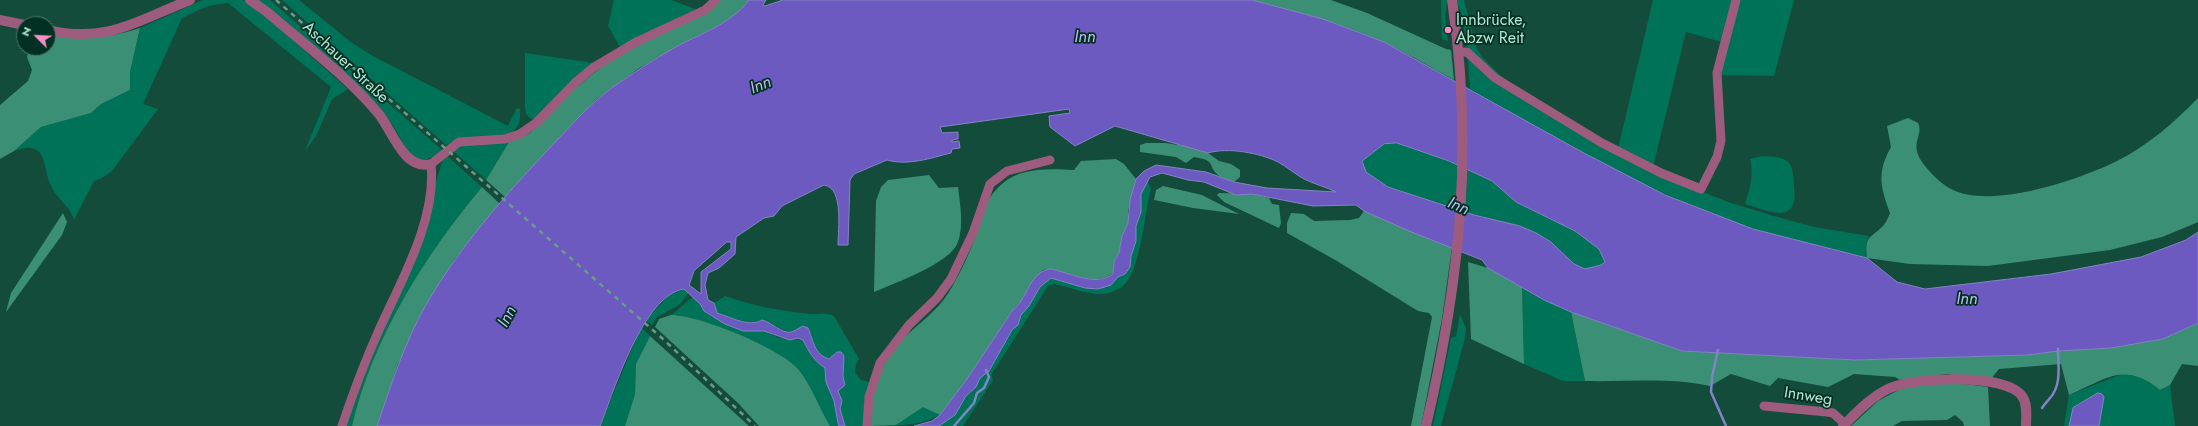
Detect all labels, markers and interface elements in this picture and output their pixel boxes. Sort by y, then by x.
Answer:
place label: Innbrücke, Abzw Reit [1456,11,1527,49]
north arrow [16,16,56,56]
street label: Aschauer Straße [298,18,392,108]
text: N [17,24,35,39]
marker: Innbrücke, Abzw Reit [1443,25,1453,35]
water label: Inn [1074,28,1096,48]
water label: Inn [747,73,775,99]
water label: Inn [1444,193,1472,221]
water label: Inn [1956,290,1978,310]
water label: Inn [494,303,522,331]
street label: Innweg [1782,384,1834,410]

